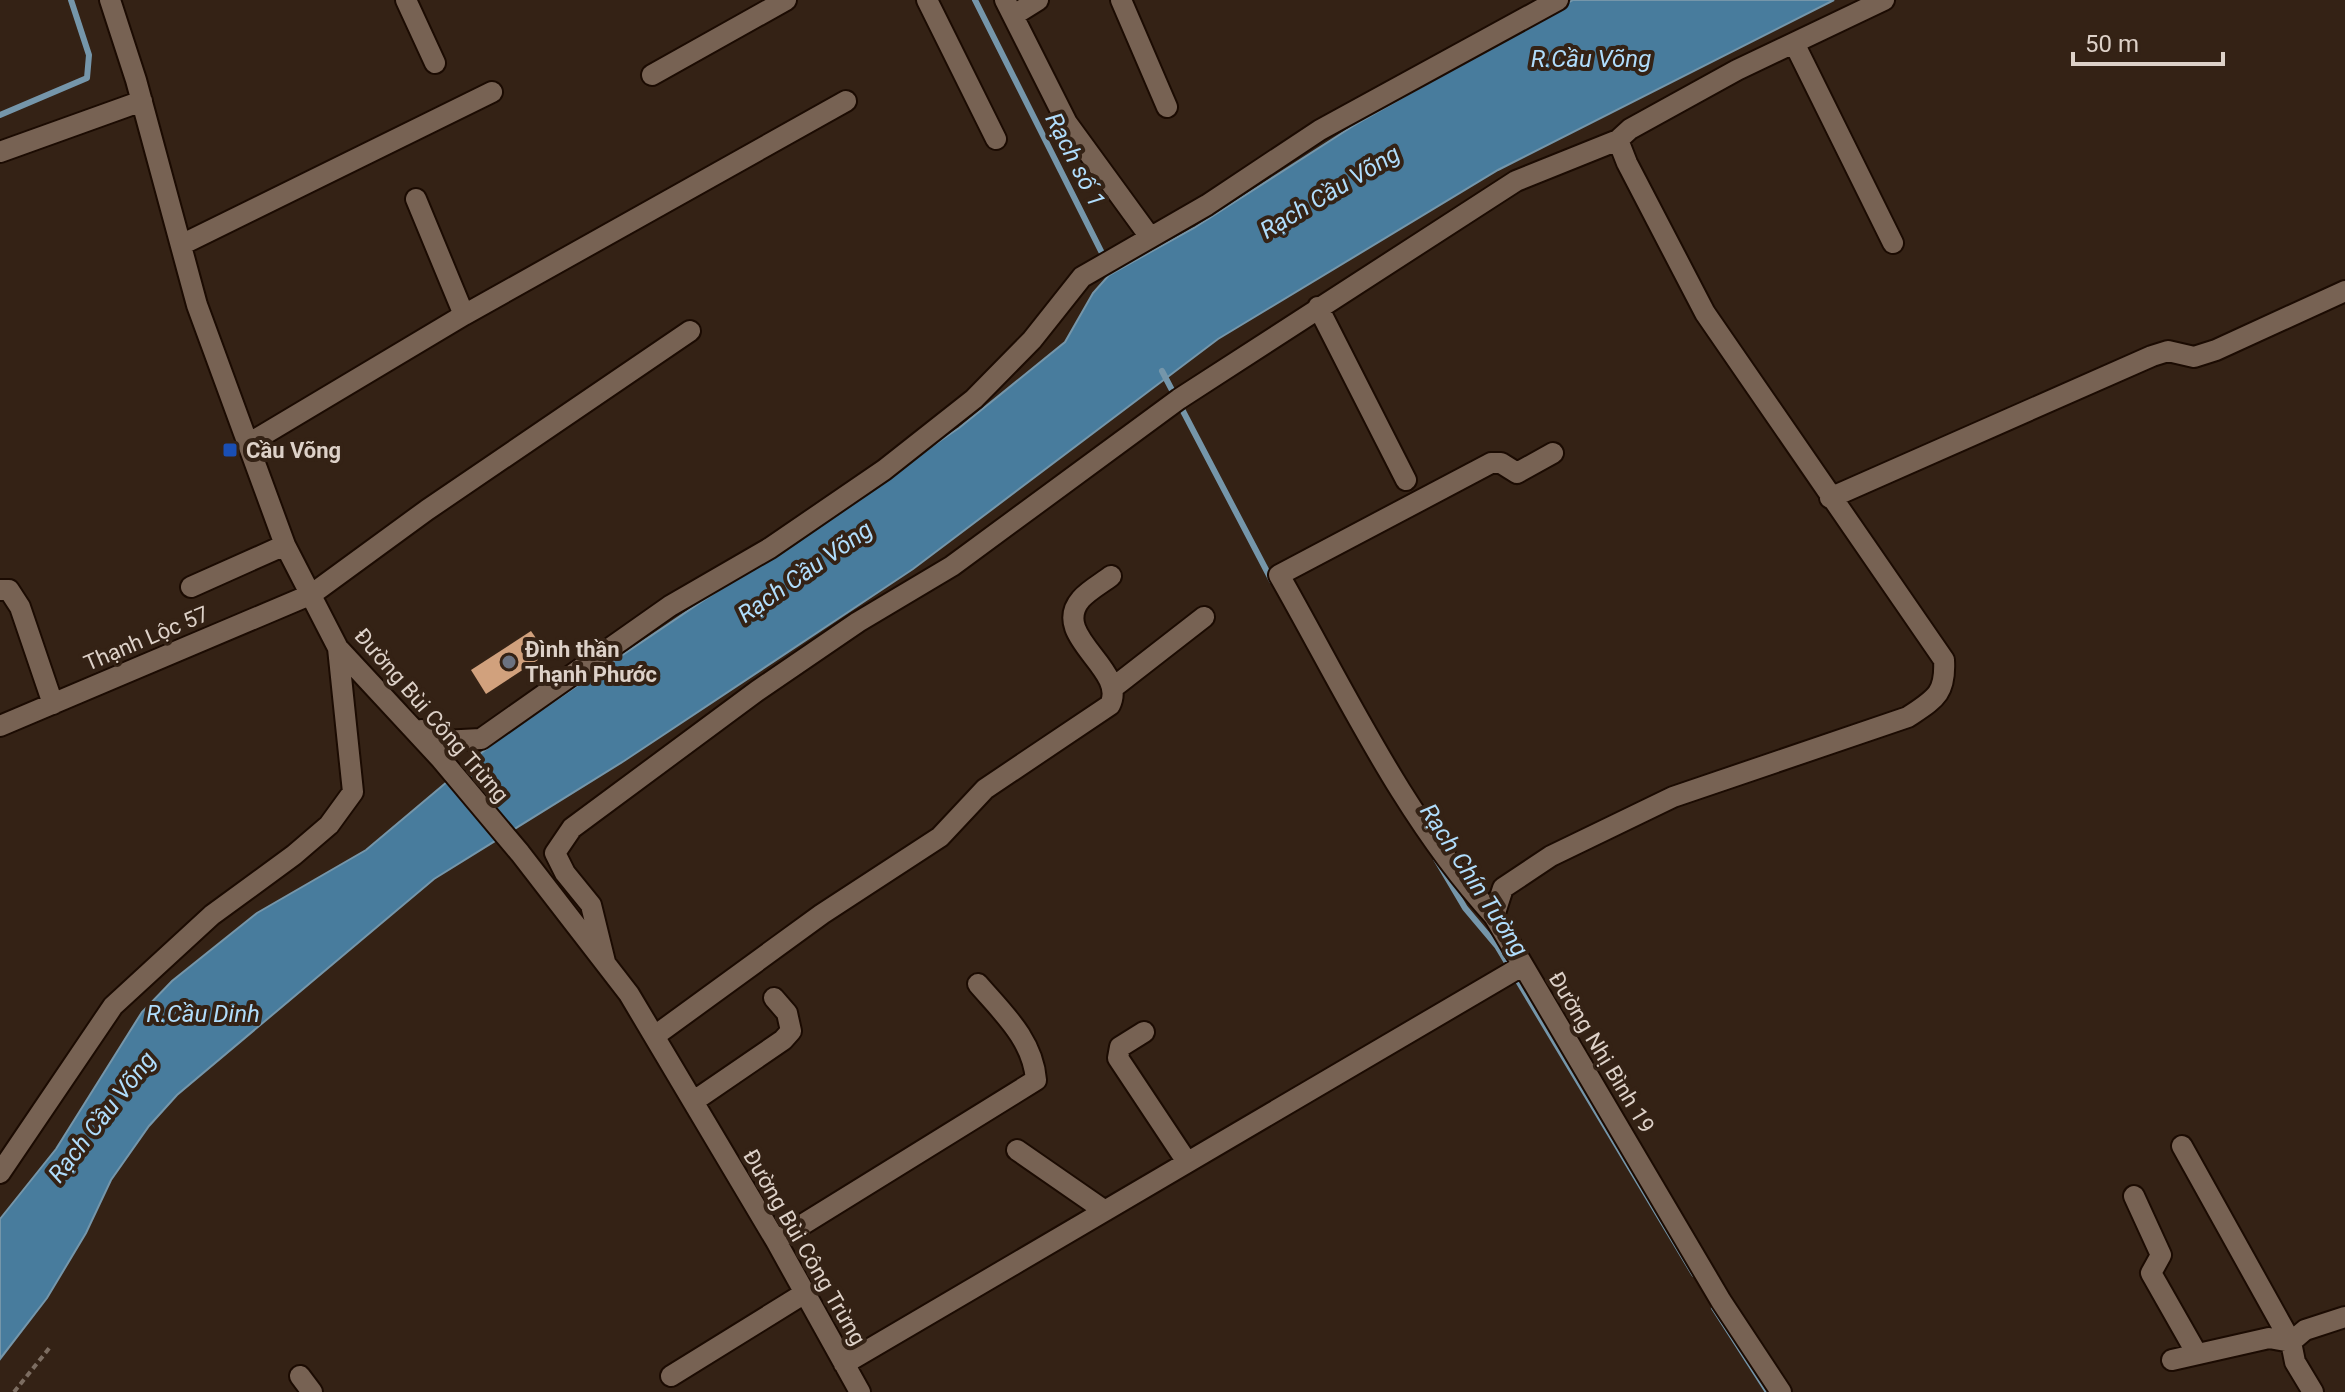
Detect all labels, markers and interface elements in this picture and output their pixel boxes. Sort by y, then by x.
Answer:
scale bar [2073,16,2223,66]
text: 50 m [2085,30,2139,58]
water label: R.Cầu Võng [1531,45,1651,73]
water label: Rạch số 1 [1039,108,1111,212]
water label: Rạch Cầu Võng [1255,139,1405,245]
place label: Cầu Võng [246,438,341,463]
marker: Cầu Võng [221,441,239,459]
water label: Rạch Cầu Võng [732,515,878,629]
street label: Thạnh Lộc 57 [80,601,212,676]
street label: Đường Bùi Công Trừng [349,623,514,807]
place label: Đình thần Thạnh Phước [525,637,657,687]
marker: Đình thần Thạnh Phước [500,653,518,671]
water label: Rạch Chín Tường [1414,798,1534,962]
street label: Đường Nhị Bình 19 [1544,967,1659,1137]
water label: R.Cầu Dinh [146,1000,260,1028]
water label: Rạch Cầu Võng [42,1046,162,1188]
street label: Đường Bùi Công Trừng [738,1145,871,1350]

